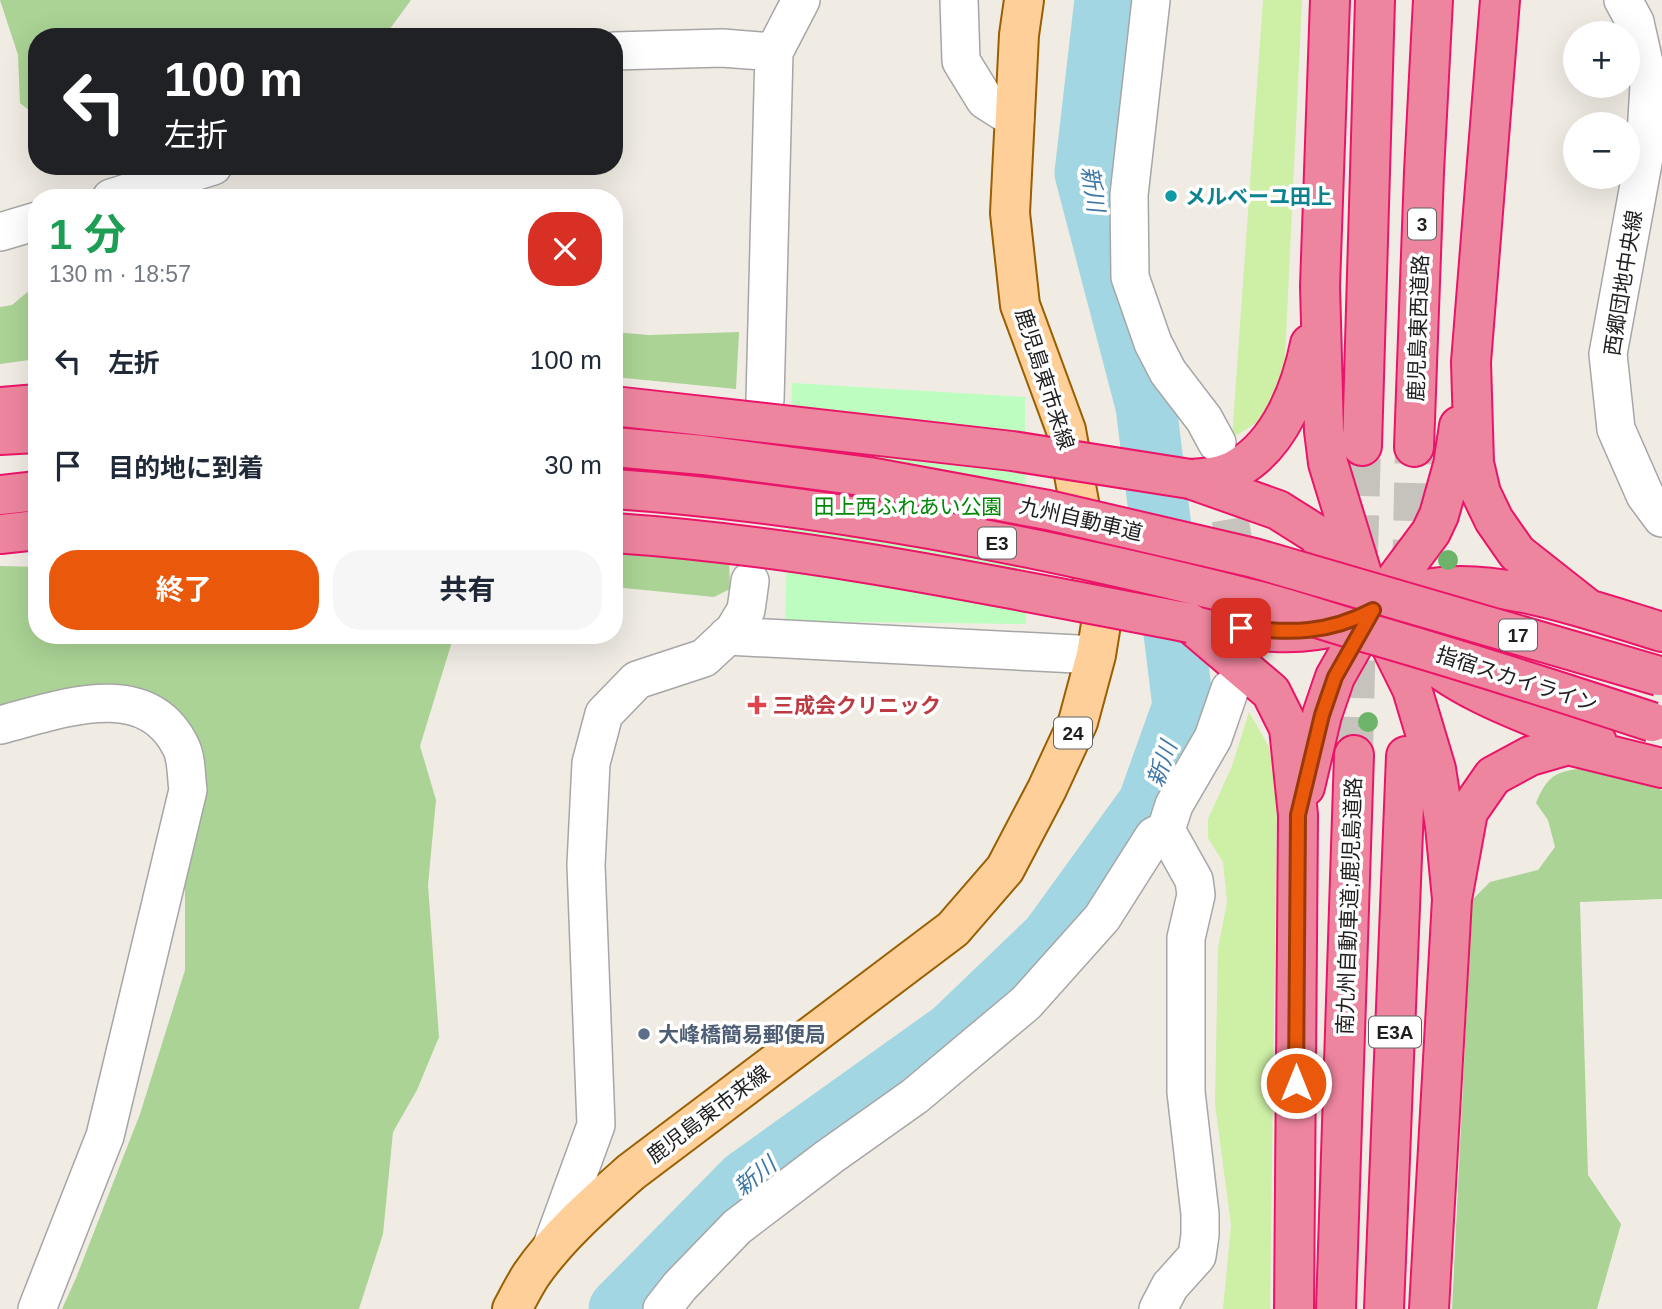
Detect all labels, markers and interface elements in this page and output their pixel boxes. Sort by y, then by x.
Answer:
map controls [1563,21,1640,189]
button: + [1563,21,1640,98]
text: 100 m [164,52,303,106]
icon: left [49,56,140,147]
button: − [1563,112,1640,189]
text: 左折 [164,117,228,153]
water label: 新川 [1077,164,1110,217]
place label: メルベーユ田上 [1185,185,1332,208]
marker: メルベーユ田上 [1163,188,1179,204]
road number: 3 [1408,208,1436,240]
street label: 西郷団地中央線 [1600,209,1646,357]
text: 1 分 [49,211,126,258]
button: close [528,212,602,286]
street label: 鹿児島東西道路 [1404,254,1432,402]
text: 130 m · 18:57 [49,261,191,287]
street label: 鹿児島東市来線 [1011,306,1079,452]
icon: left [49,342,87,380]
text: 100 m [530,345,602,375]
text: 左折 [108,348,160,378]
icon: arrive [49,447,87,485]
text: 30 m [544,450,602,480]
text: 目的地に到着 [108,453,264,483]
street label: 九州自動車道 [1017,494,1145,544]
park label: 田上西ふれあい公園 [814,495,1003,518]
road number: E3 [978,528,1016,558]
button: 終了 [49,550,319,630]
button: 共有 [333,550,602,630]
pin [1211,598,1271,658]
icon: arrive [1222,609,1260,647]
road number: 17 [1499,620,1537,650]
street label: 指宿スカイライン [1434,642,1600,716]
place label: 三成会クリニック [773,694,941,717]
marker: 三成会クリニック [747,695,767,715]
road number: 24 [1054,718,1092,748]
water label: 新川 [1142,735,1183,790]
street label: 南九州自動車道;鹿児島道路 [1333,777,1365,1035]
road number: E3A [1369,1016,1421,1048]
place label: 大峰橋簡易郵便局 [658,1023,826,1046]
marker: 大峰橋簡易郵便局 [636,1026,652,1042]
position arrow [1259,1046,1333,1120]
street label: 鹿児島東市来線 [642,1061,774,1167]
water label: 新川 [729,1150,783,1201]

